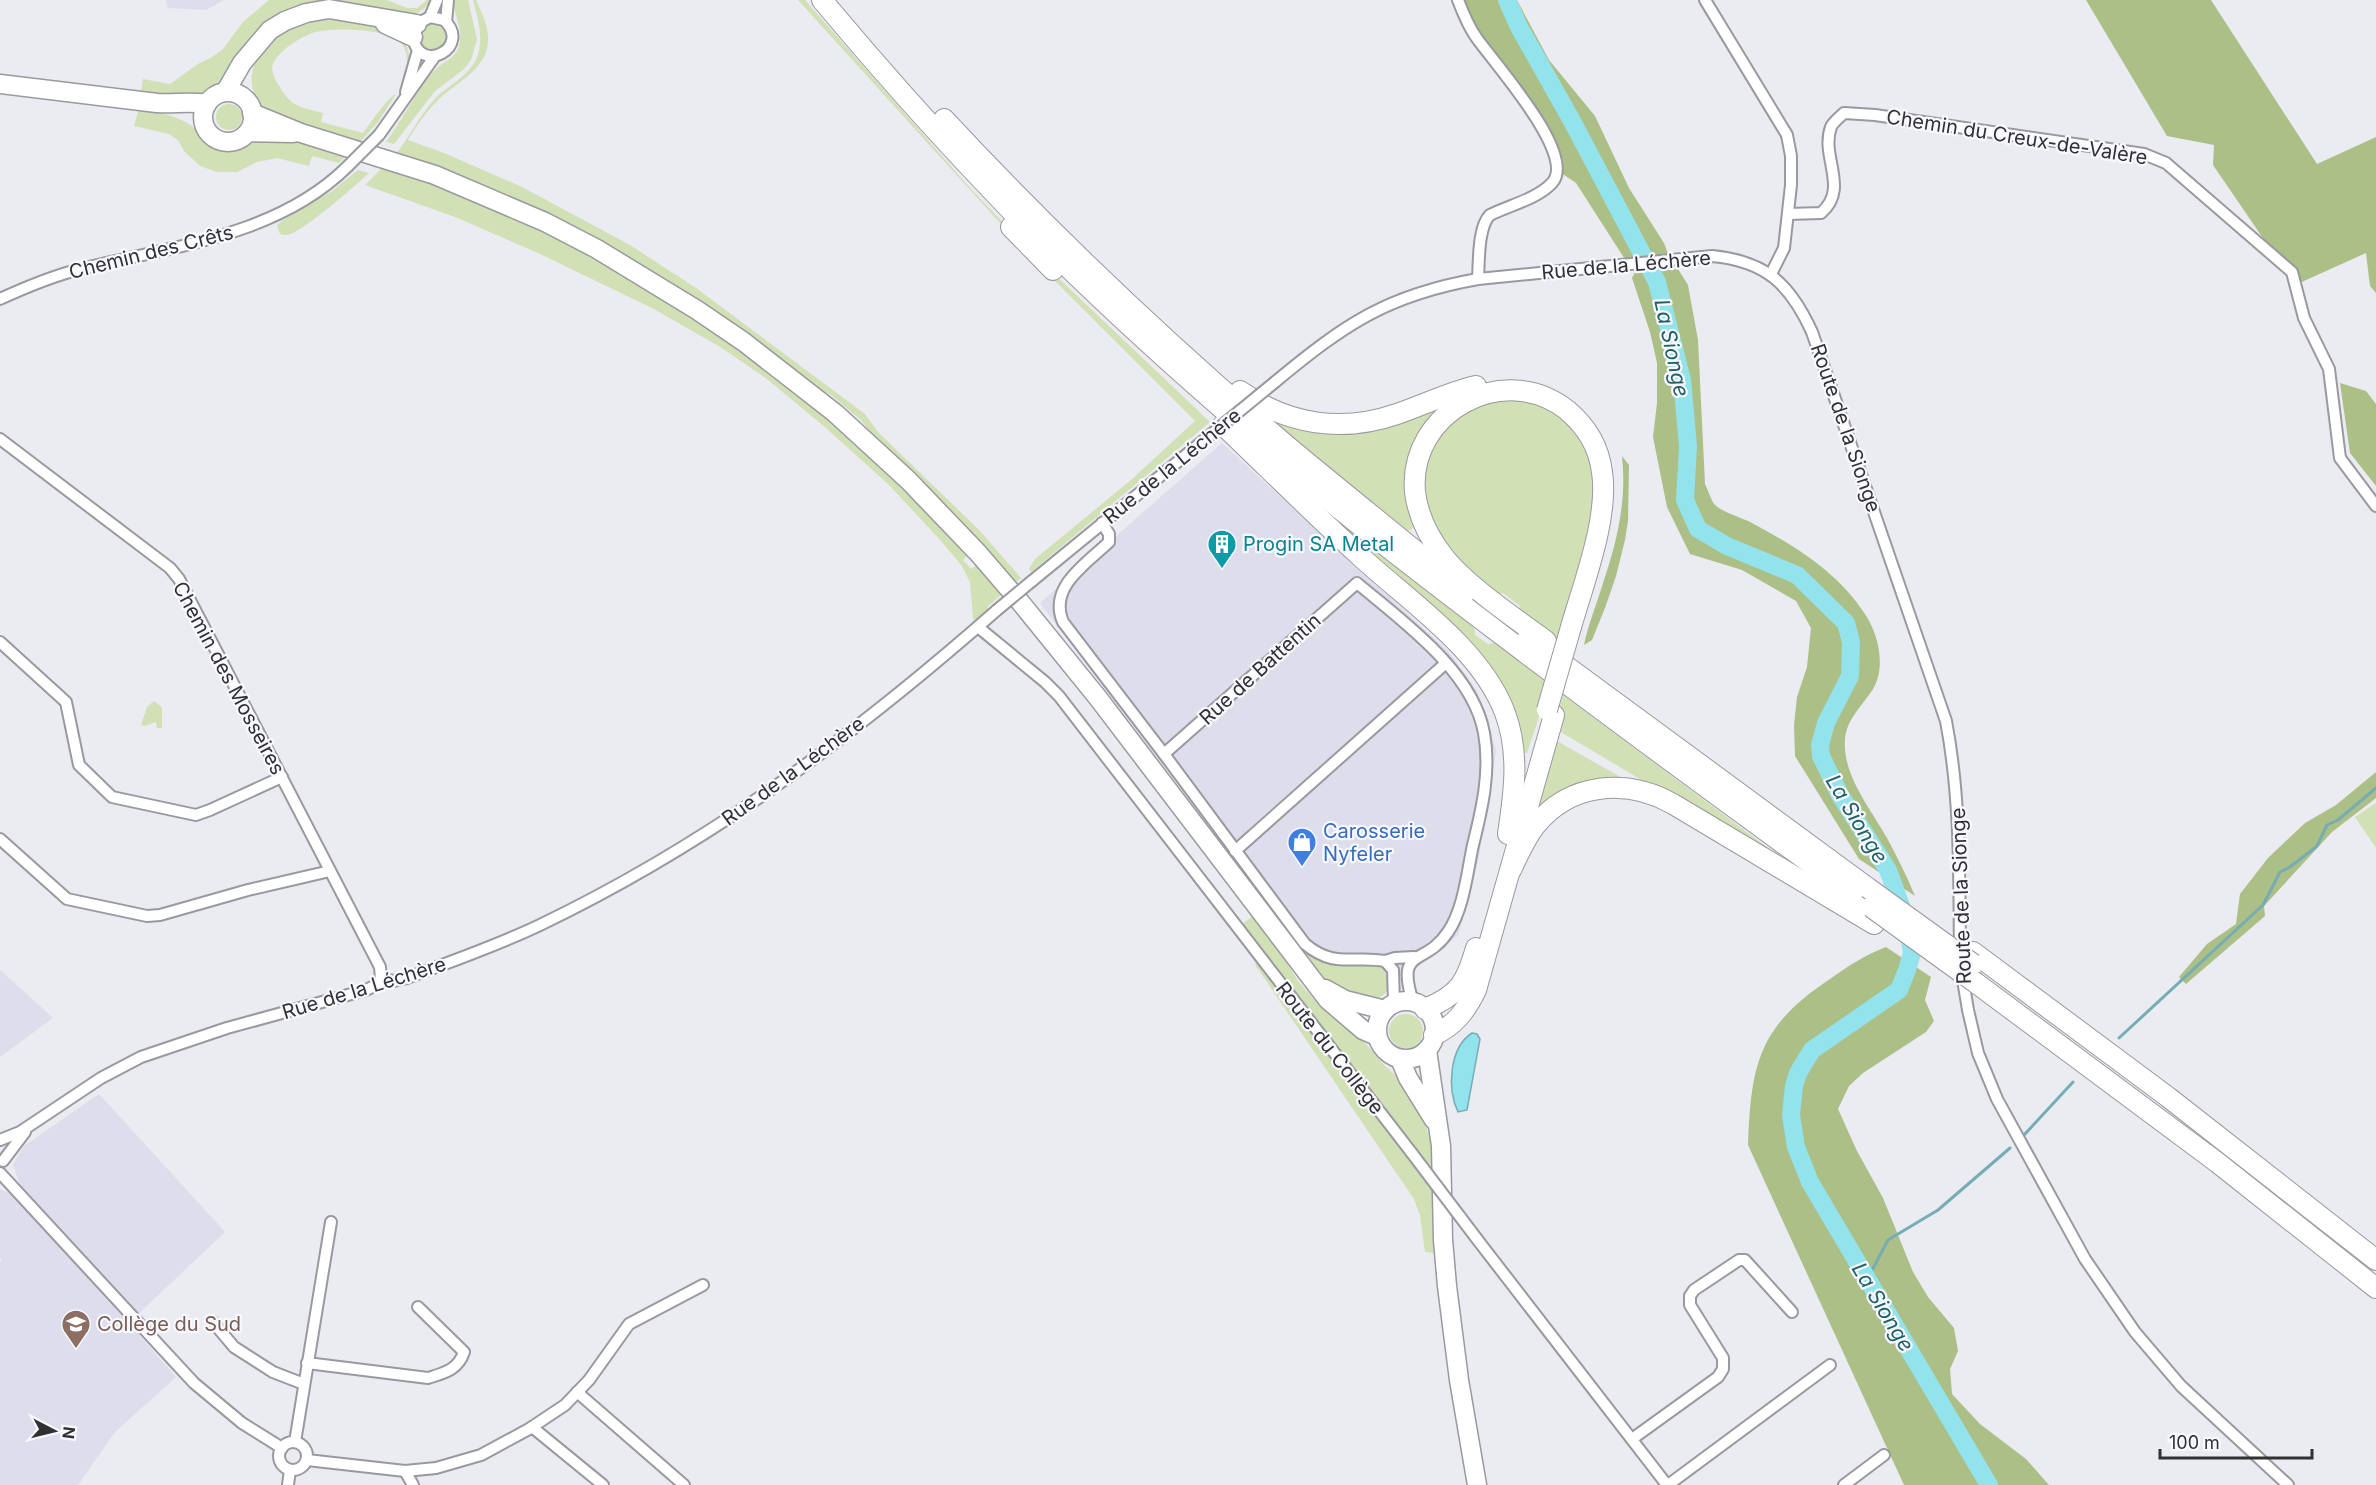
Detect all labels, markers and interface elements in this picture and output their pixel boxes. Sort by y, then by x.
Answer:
street label: Chemin du Creux-de-Valère [1885,104,2149,170]
street label: Chemin des Crêts [66,220,236,284]
street label: Rue de la Léchère [1540,246,1712,284]
water label: La Sionge [1649,297,1695,399]
street label: Route de la Sionge [1806,341,1886,515]
street label: Rue de la Léchère [1098,403,1246,529]
building icon: Progin SA Metal [1206,528,1238,570]
place label: Progin SA Metal [1243,532,1394,556]
street label: Chemin des Mosseires [168,577,290,779]
street label: Rue de Battentin [1194,608,1326,730]
street label: Rue de la Léchère [717,711,869,831]
water label: La Sionge [1821,770,1893,868]
street label: Route de la Sionge [1946,807,1976,985]
place label: Carosserie Nyfeler [1323,819,1425,866]
shop icon: Carosserie Nyfeler [1286,826,1318,868]
street label: Rue de la Léchère [279,952,449,1024]
street label: Route du Collège [1271,977,1389,1119]
water label: La Sionge [1847,1258,1919,1356]
school or university icon: Collège du Sud [60,1308,92,1350]
place label: Collège du Sud [97,1312,241,1336]
north arrow [24,1401,84,1461]
scale bar [2160,1422,2312,1460]
text: N [58,1426,80,1440]
text: 100 m [2169,1432,2220,1453]

